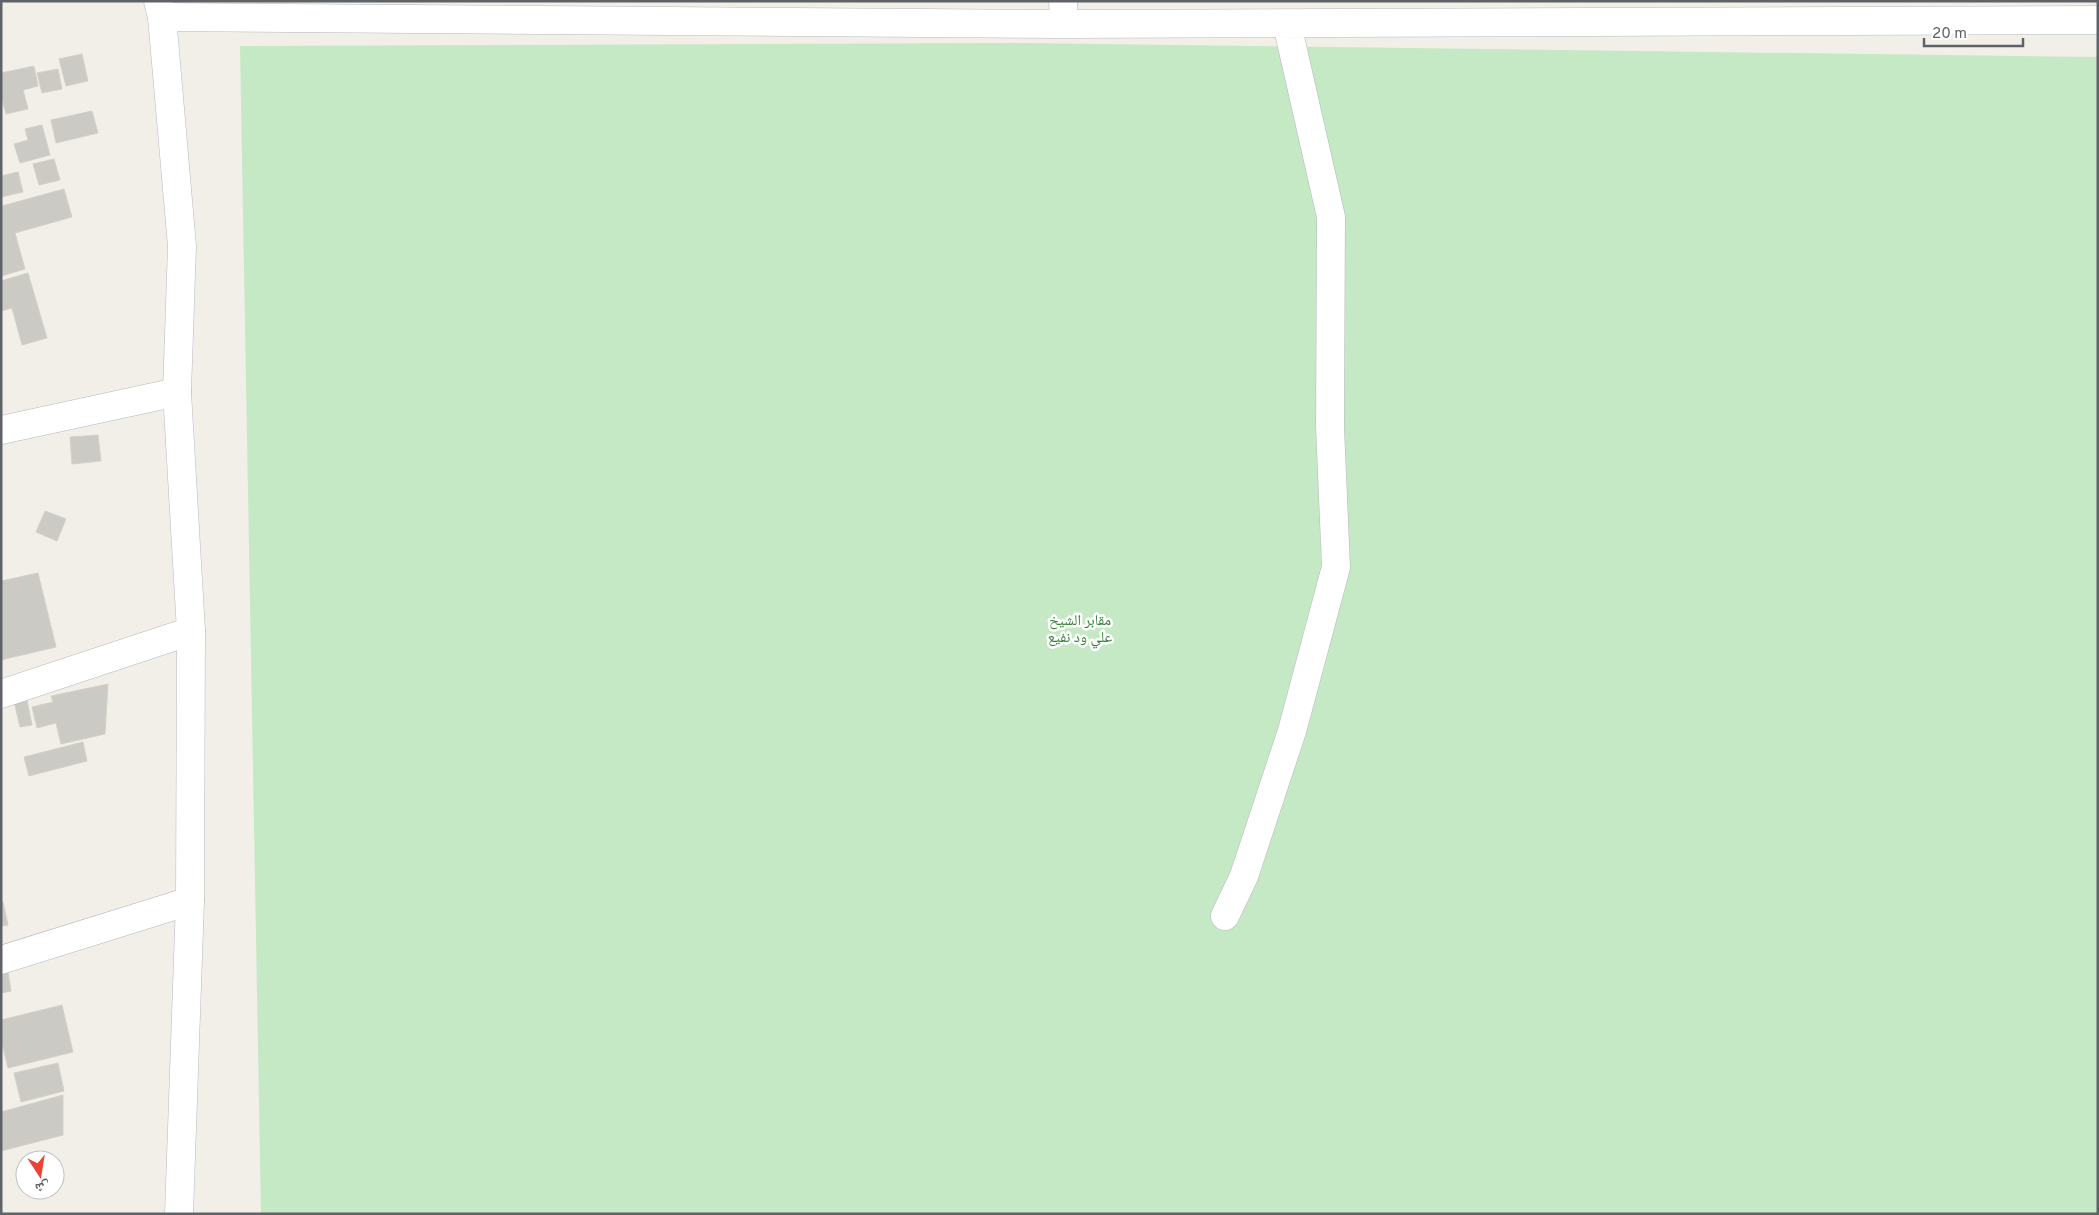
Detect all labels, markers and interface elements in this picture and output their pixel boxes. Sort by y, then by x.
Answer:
scale bar [1924,15,2023,47]
text: 20 m [1932,25,1967,44]
park label: مقابر الشيخ علي ود نفيع [1048,612,1113,649]
north arrow [15,1150,65,1200]
text: ش [33,1176,51,1196]

